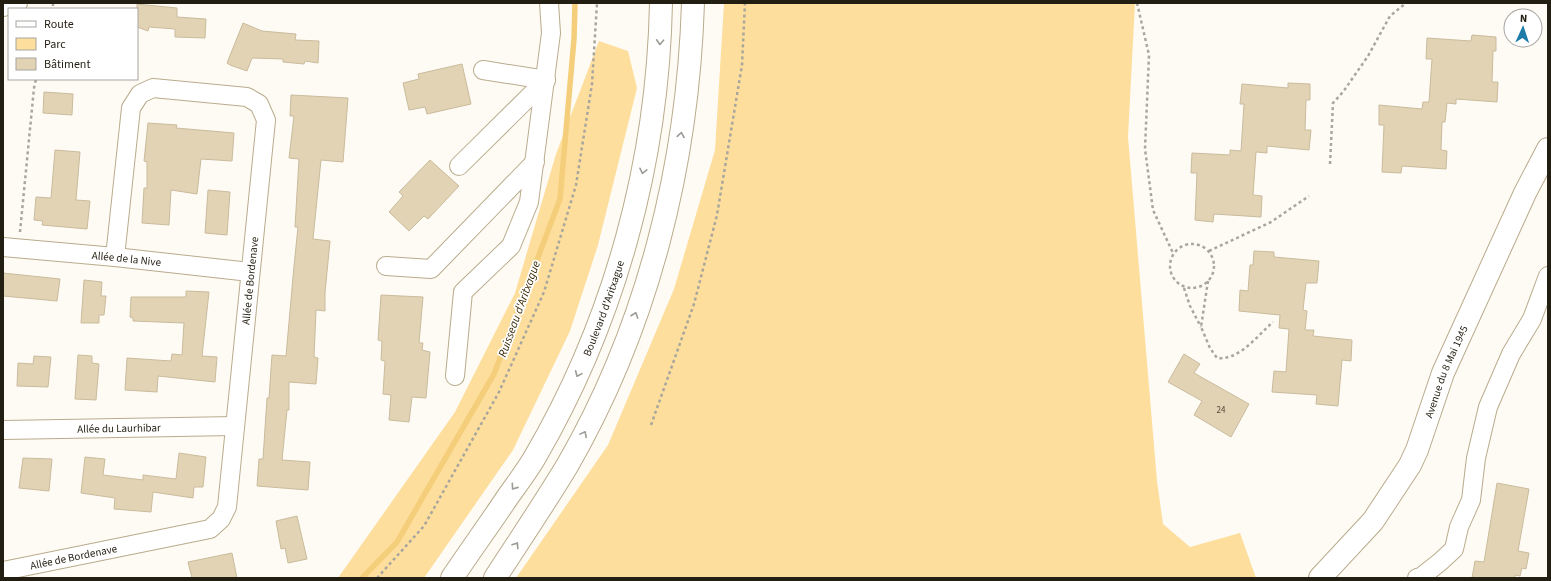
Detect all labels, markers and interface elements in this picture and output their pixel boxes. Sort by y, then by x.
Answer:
legend [8,8,138,80]
north arrow [1503,8,1543,48]
text: N [1519,11,1528,26]
text: Route [44,16,74,33]
text: Parc [44,36,66,53]
one-way arrow [656,39,664,45]
text: Bâtiment [44,56,90,73]
one-way arrow [676,132,685,138]
one-way arrow [639,168,647,174]
street label: Allée de Bordenave [238,235,262,325]
street label: Allée de la Nive [91,248,162,270]
water label: Ruisseau d'Aritxague [494,258,545,360]
street label: Boulevard d'Aritxague [580,258,628,358]
one-way arrow [631,312,639,319]
street label: Avenue du 8 Mai 1945 [1421,323,1472,420]
one-way arrow [575,370,583,377]
house number: 24 [1217,404,1226,417]
street label: Allée du Laurhibar [77,420,161,437]
one-way arrow [579,431,586,439]
one-way arrow [512,483,519,490]
street label: Allée de Bordenave [29,541,119,573]
one-way arrow [511,542,519,549]

